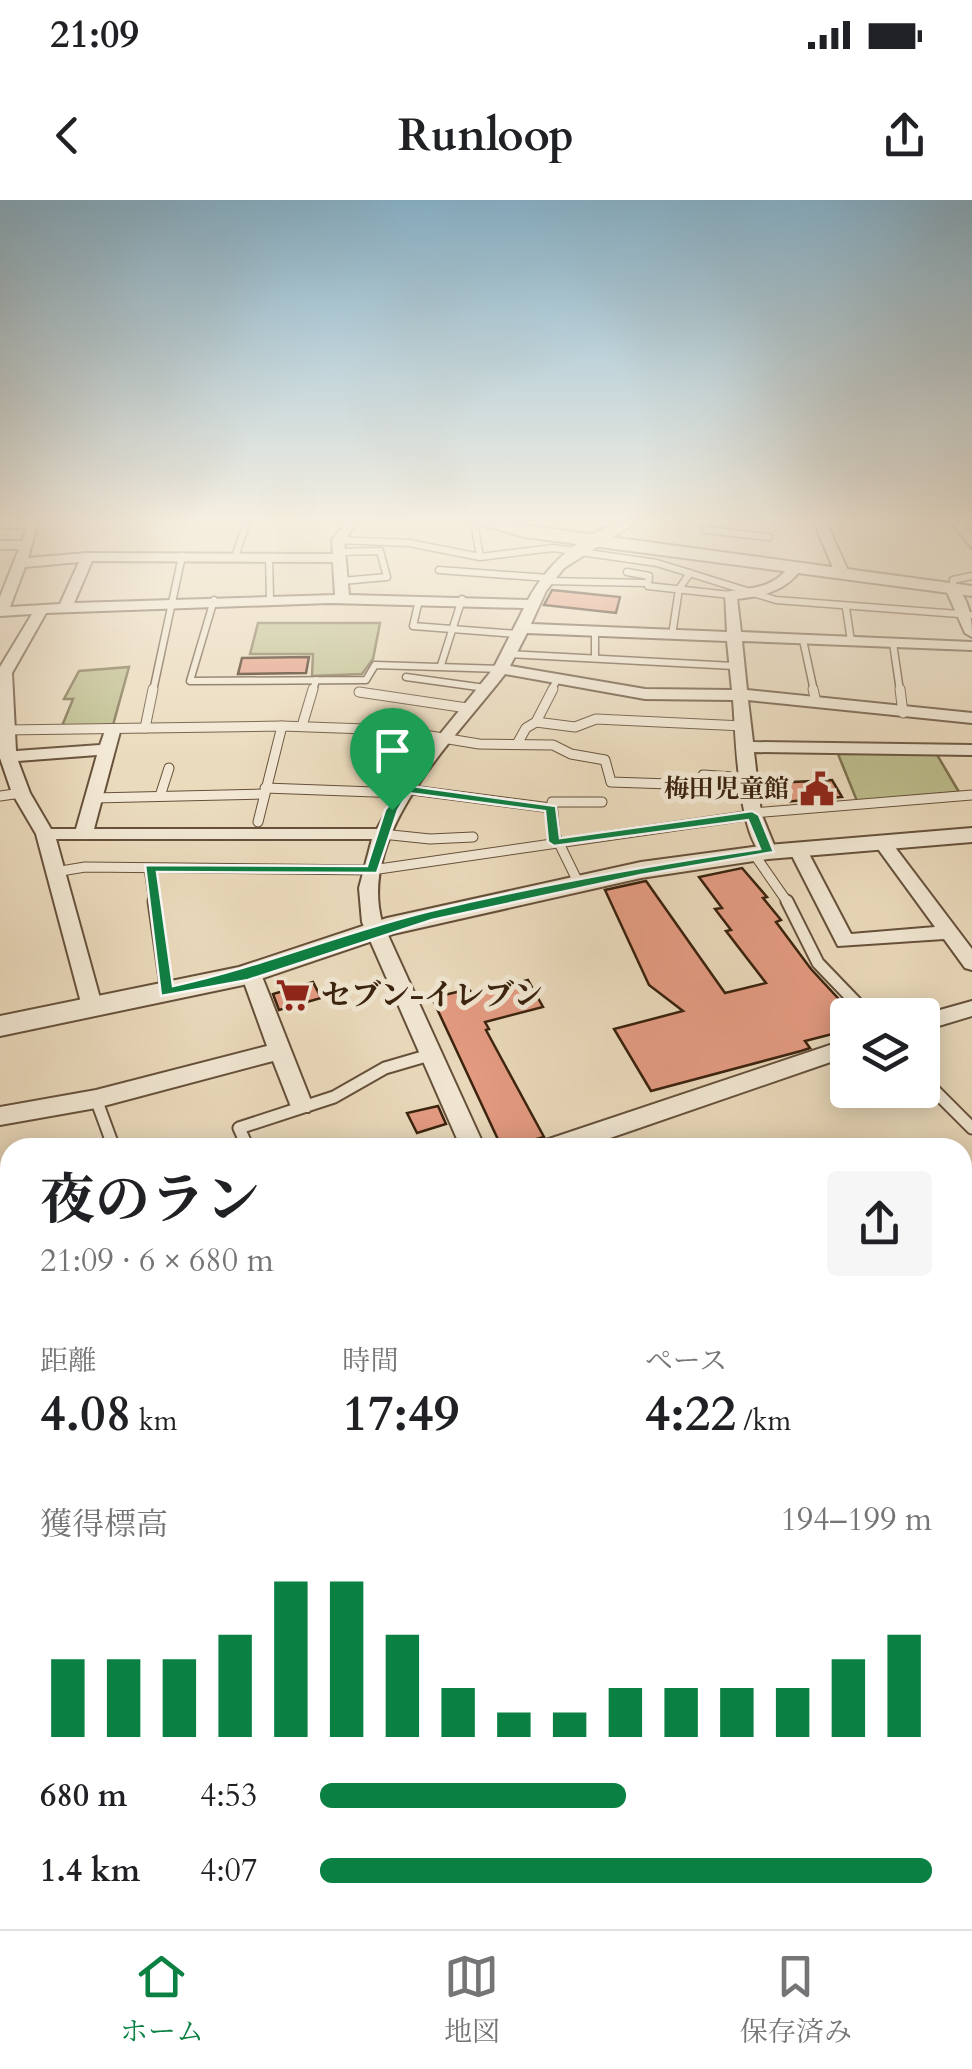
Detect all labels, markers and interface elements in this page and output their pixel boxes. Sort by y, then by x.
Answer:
text: 21:09 [50,9,139,61]
text: Runloop [398,105,574,166]
icon: back [40,108,95,163]
icon: share [877,108,932,163]
pin [350,708,435,811]
icon: arrive [365,723,420,778]
public building icon: 梅田児童館 [798,770,836,808]
place label: 梅田児童館 [664,772,789,806]
place label: セブン-イレブン [321,975,543,1016]
supermarket icon: セブン-イレブン [274,976,312,1014]
map controls [830,998,940,1108]
button: layers [830,998,940,1108]
text: 夜のラン [40,1164,260,1238]
button: share [827,1171,932,1276]
text: 21:09 · 6 × 680 m [40,1239,274,1283]
text: 距離 [40,1342,96,1380]
text: 時間 [342,1342,398,1380]
text: ペース [645,1342,727,1380]
text: 4.08 [40,1380,131,1448]
text: 17:49 [342,1380,459,1448]
text: 4:22 [645,1380,736,1448]
text: km [131,1402,178,1440]
text: /km [736,1402,791,1440]
text: 194–199 m [780,1498,932,1542]
text: 獲得標高 [40,1503,168,1547]
text: 680 m [40,1774,127,1818]
text: 4:53 [200,1774,257,1818]
text: 1.4 km [40,1849,140,1893]
text: 4:07 [200,1849,257,1893]
tab: ホーム [120,1949,204,2051]
tab: 地図 [444,1949,500,2051]
tab: 保存済み [740,1949,852,2051]

